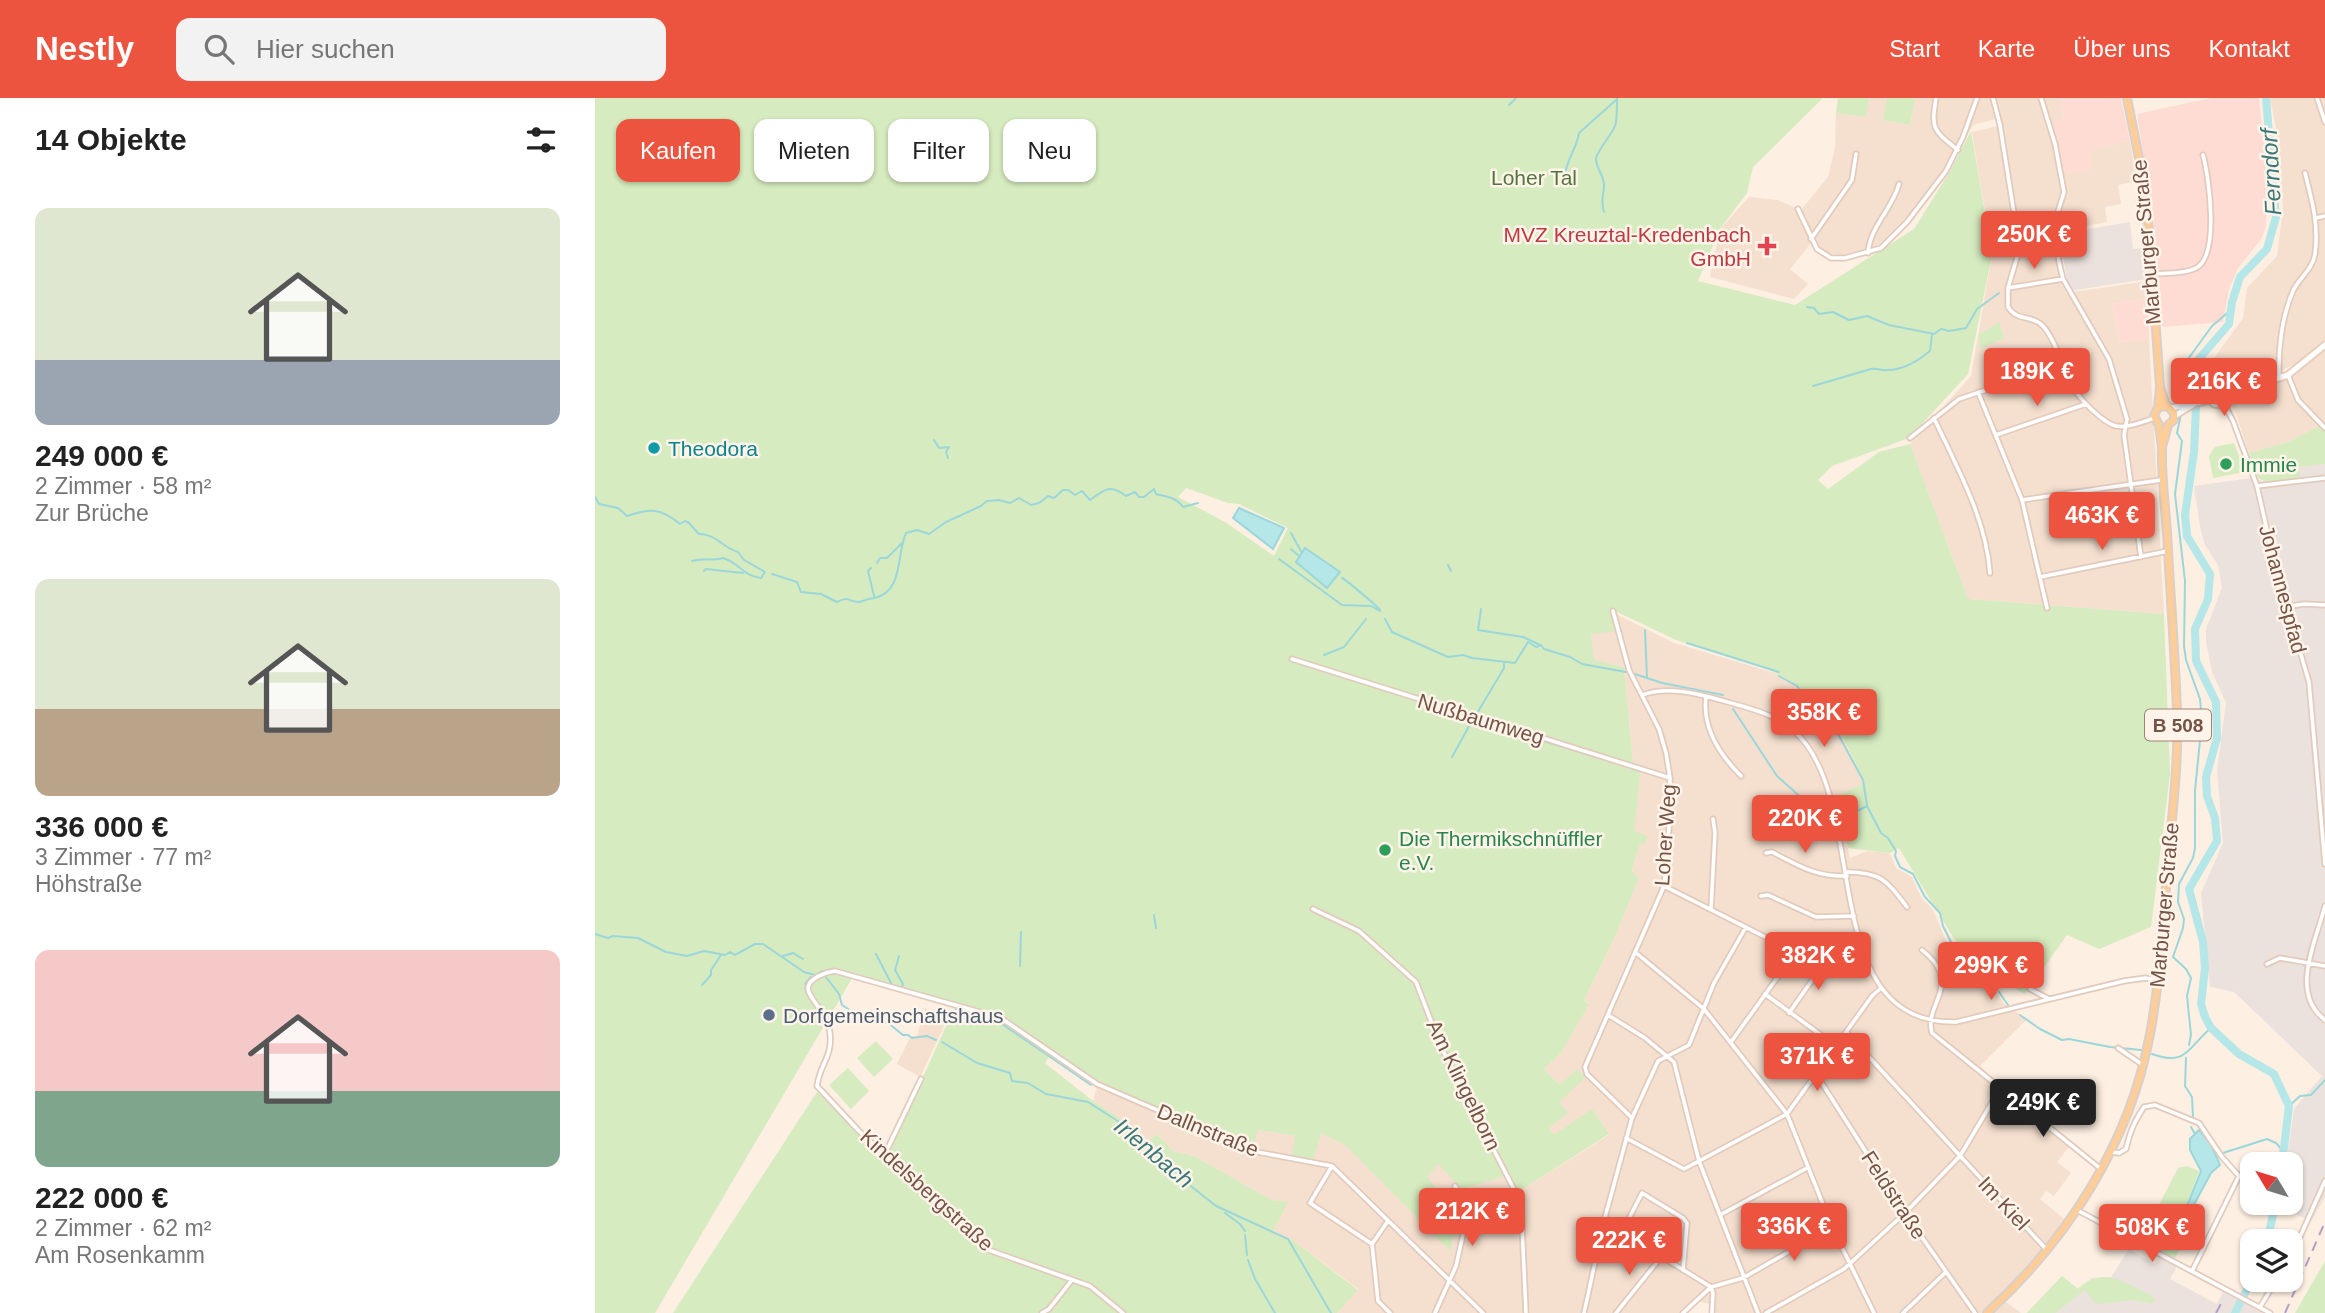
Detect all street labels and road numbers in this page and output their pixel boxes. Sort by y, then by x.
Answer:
street label: Marburger Straße [2127,158,2165,326]
street label: Johannespfad [2255,522,2311,656]
street label: Nußbaumweg [1415,689,1547,749]
road number: B 508 [2145,710,2211,740]
street label: Loher Weg [1650,783,1680,887]
street label: Marburger Straße [2145,821,2183,989]
street label: Am Klingelborn [1422,1016,1506,1154]
street label: Dallnstraße [1154,1099,1262,1161]
street label: Kindelsbergstraße [856,1124,998,1256]
street label: Feldstraße [1857,1147,1931,1243]
street label: Im Kiel [1974,1172,2034,1234]

